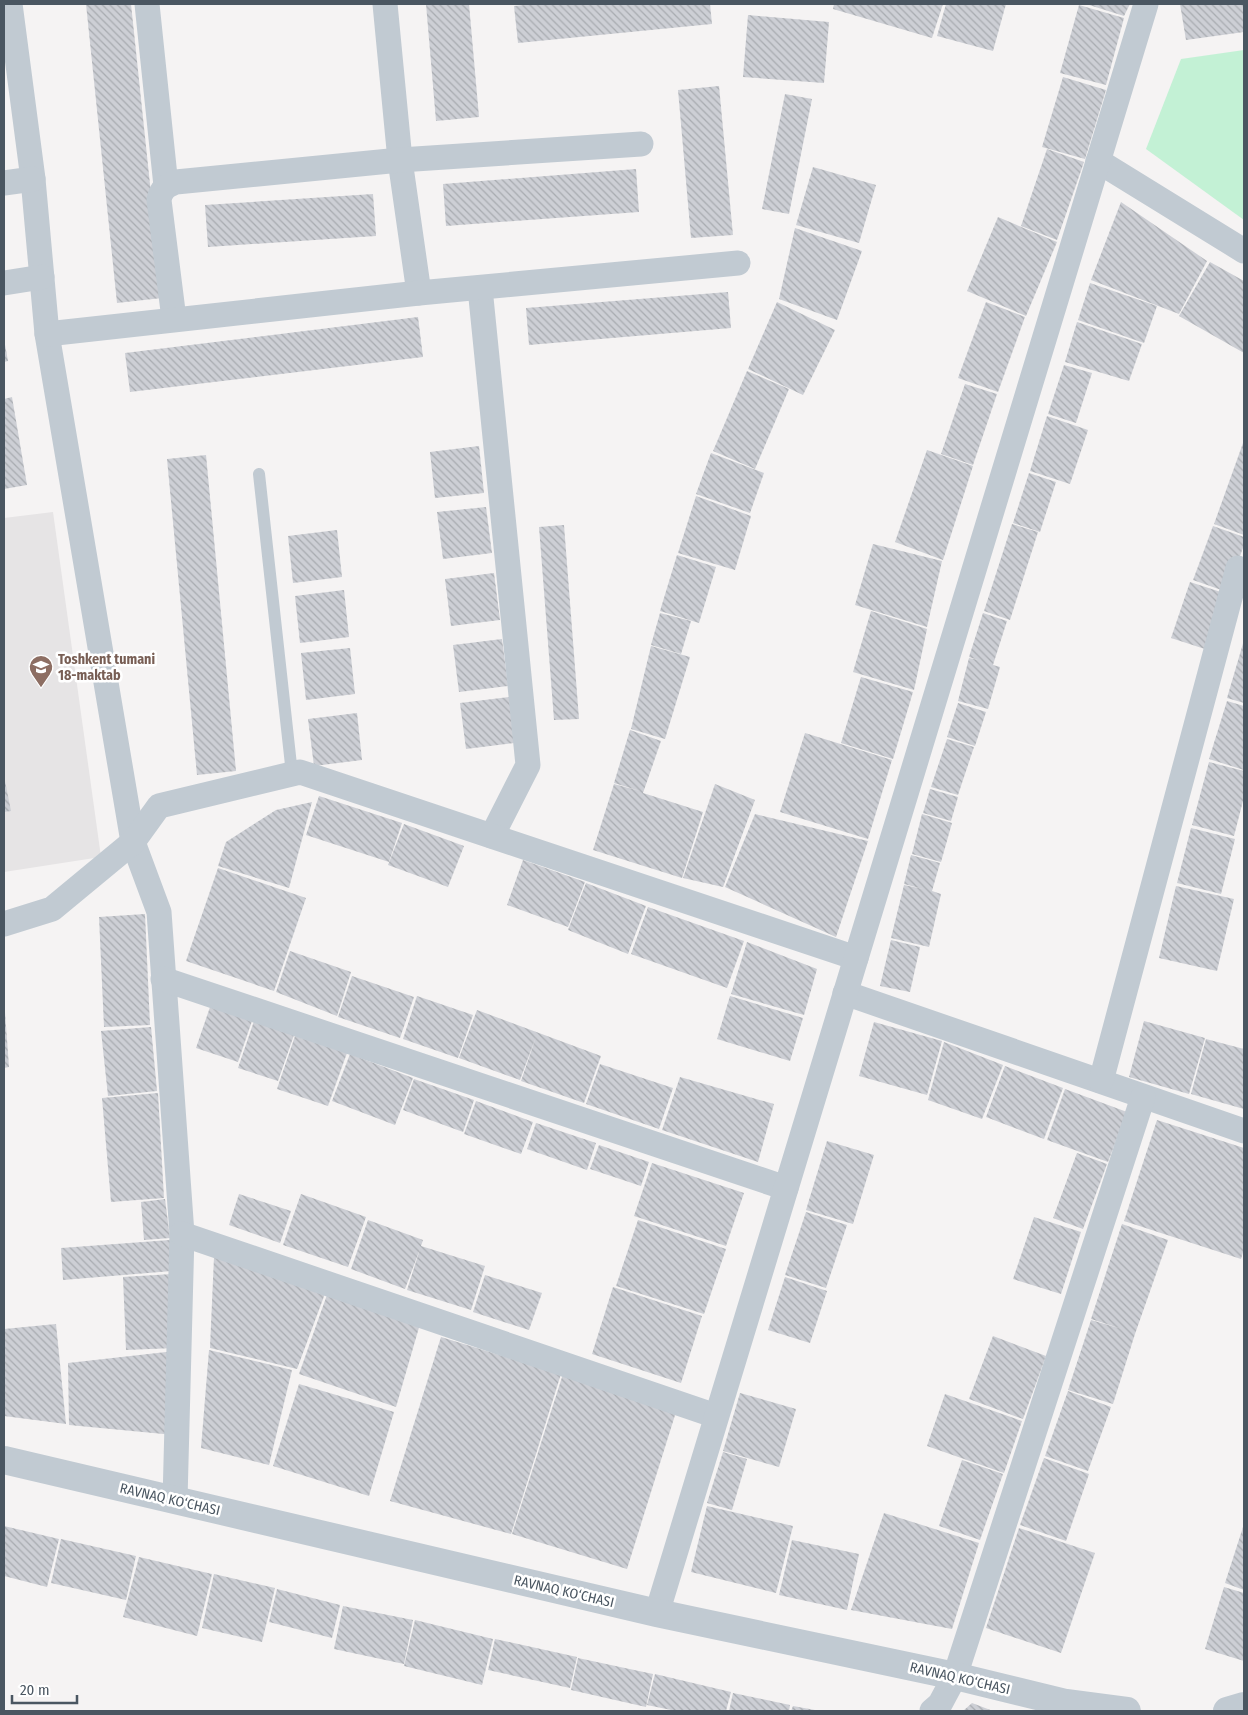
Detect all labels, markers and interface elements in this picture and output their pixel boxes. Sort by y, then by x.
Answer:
place label: Toshkent tumani 18-maktab [58,651,155,684]
school or university icon: Toshkent tumani 18-maktab [28,654,54,688]
street label: RAVNAQ KO‘CHASI [118,1480,222,1519]
street label: RAVNAQ KO‘CHASI [512,1572,616,1611]
street label: RAVNAQ KO‘CHASI [908,1659,1012,1698]
scale bar [12,1672,78,1704]
text: 20 m [20,1681,50,1699]

